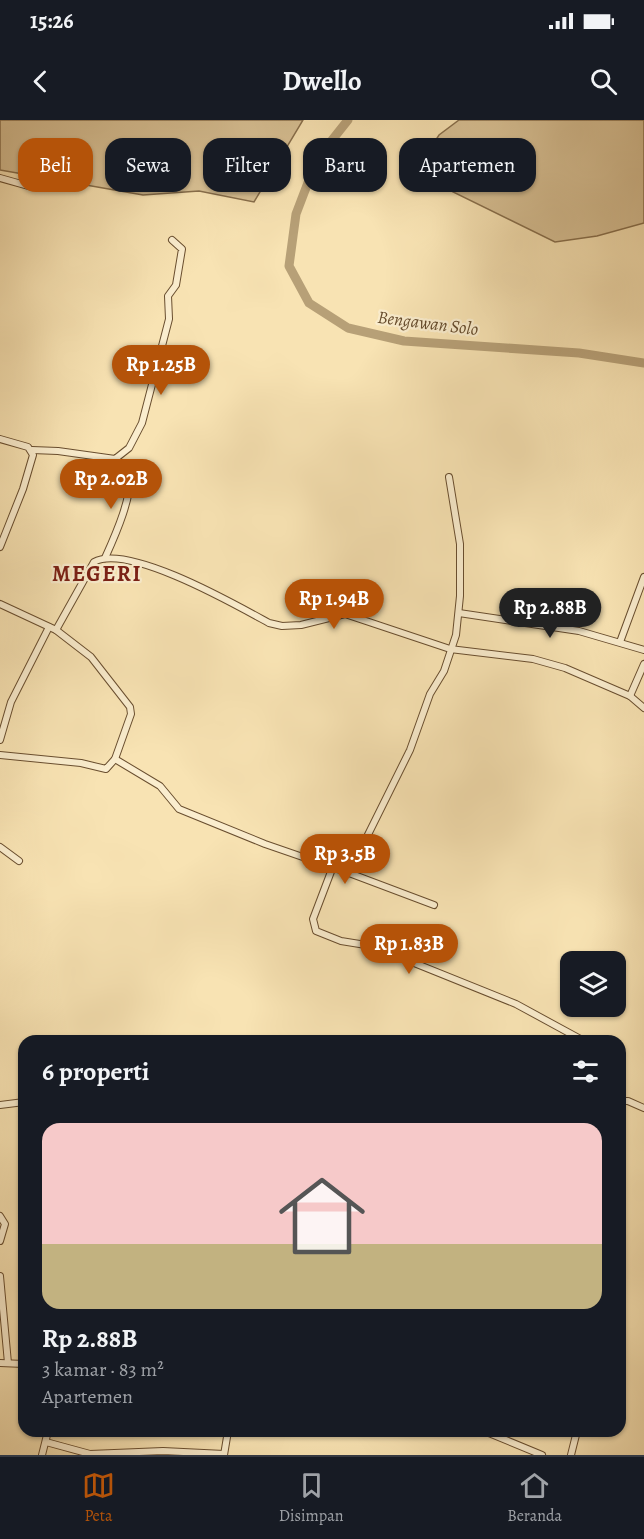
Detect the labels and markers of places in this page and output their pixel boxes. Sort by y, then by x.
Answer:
pin: Rp 1.25B [99,345,223,396]
pin: Rp 2.02B [49,459,173,510]
pin: Rp 1.94B [272,579,396,630]
pin: Rp 2.88B [488,588,612,639]
pin: Rp 3.5B [290,834,400,885]
pin: Rp 1.83B [347,924,471,975]

